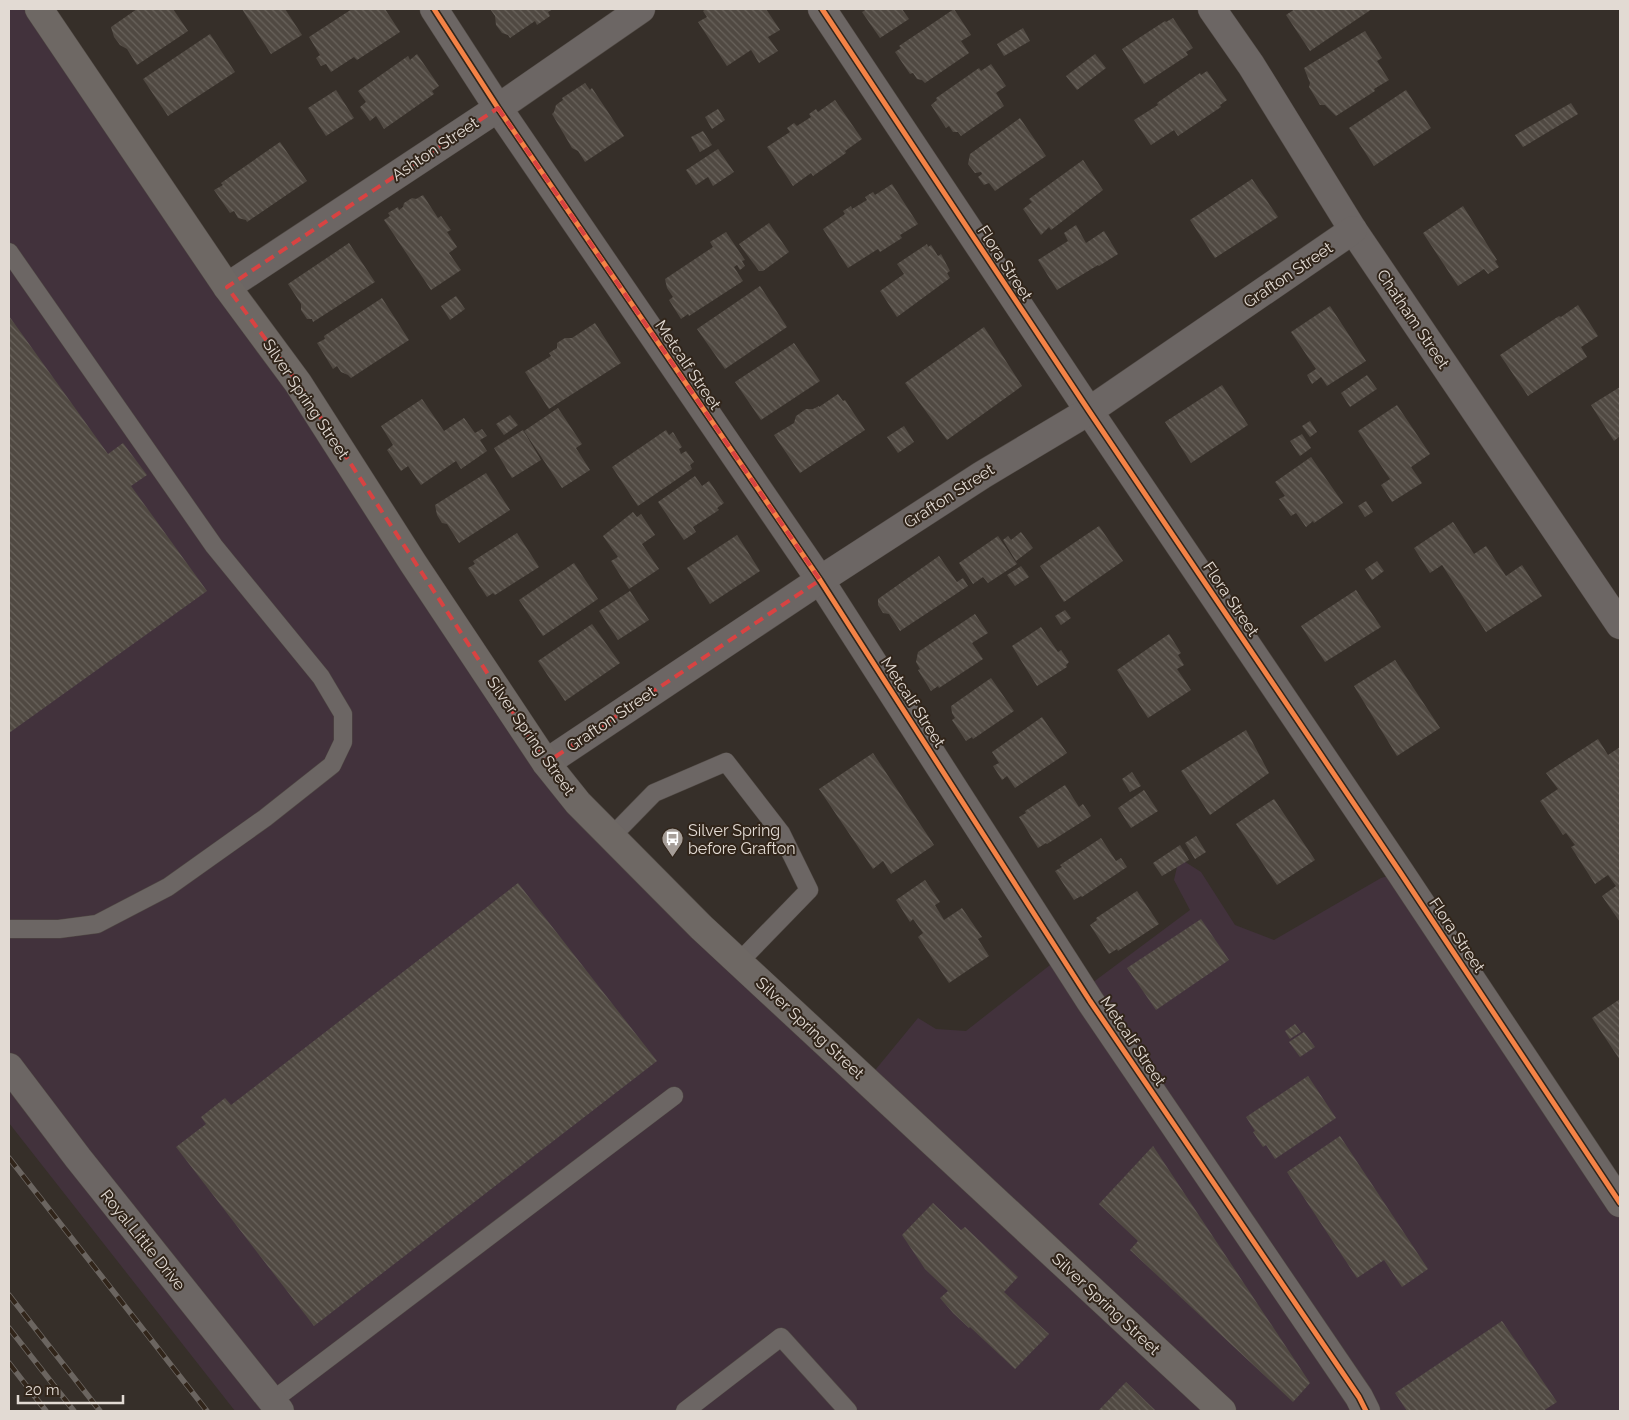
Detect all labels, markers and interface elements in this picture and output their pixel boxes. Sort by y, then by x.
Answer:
street label: Ashton Street [388,113,482,185]
street label: Flora Street [974,222,1037,305]
street label: Grafton Street [1240,238,1337,312]
street label: Chatham Street [1373,266,1454,373]
street label: Metcalf Street [651,317,725,414]
street label: Silver Spring Street [259,335,354,463]
street label: Grafton Street [900,460,998,532]
street label: Flora Street [1199,558,1263,641]
street label: Metcalf Street [877,653,950,751]
street label: Silver Spring Street [483,673,579,800]
street label: Grafton Street [563,682,660,756]
place label: Silver Spring before Grafton [688,821,796,858]
bus stop icon: Silver Spring before Grafton [660,827,684,858]
street label: Flora Street [1425,894,1489,977]
street label: Silver Spring Street [752,973,868,1083]
street label: Metcalf Street [1096,993,1170,1090]
street label: Royal Little Drive [97,1186,189,1294]
street label: Silver Spring Street [1048,1249,1164,1359]
scale bar [18,1372,122,1404]
text: 20 m [25,1381,60,1399]

